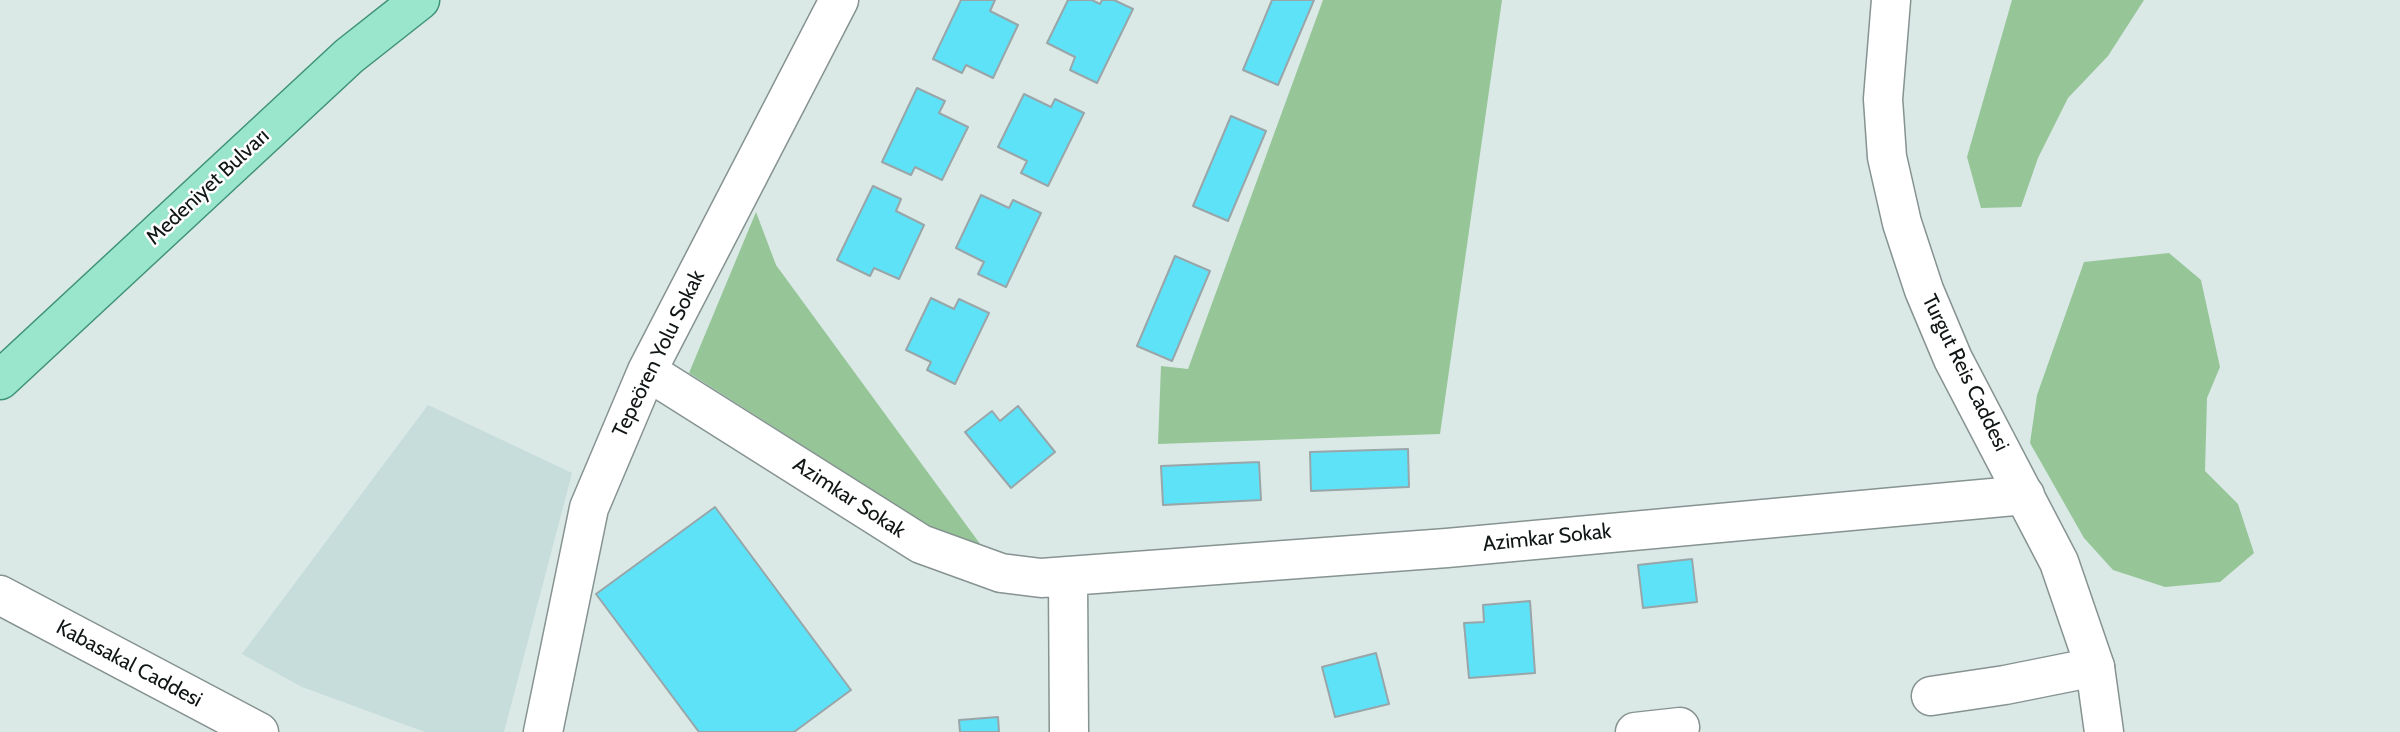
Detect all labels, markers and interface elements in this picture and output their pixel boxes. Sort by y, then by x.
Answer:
street label: Medeniyet Bulvarı [141,124,275,250]
street label: Tepeören Yolu Sokak [608,266,710,442]
street label: Turgut Reis Caddesi [1916,291,2014,455]
street label: Azimkar Sokak [788,452,910,544]
street label: Azimkar Sokak [1482,519,1612,557]
street label: Kabasakal Caddesi [52,615,206,713]

